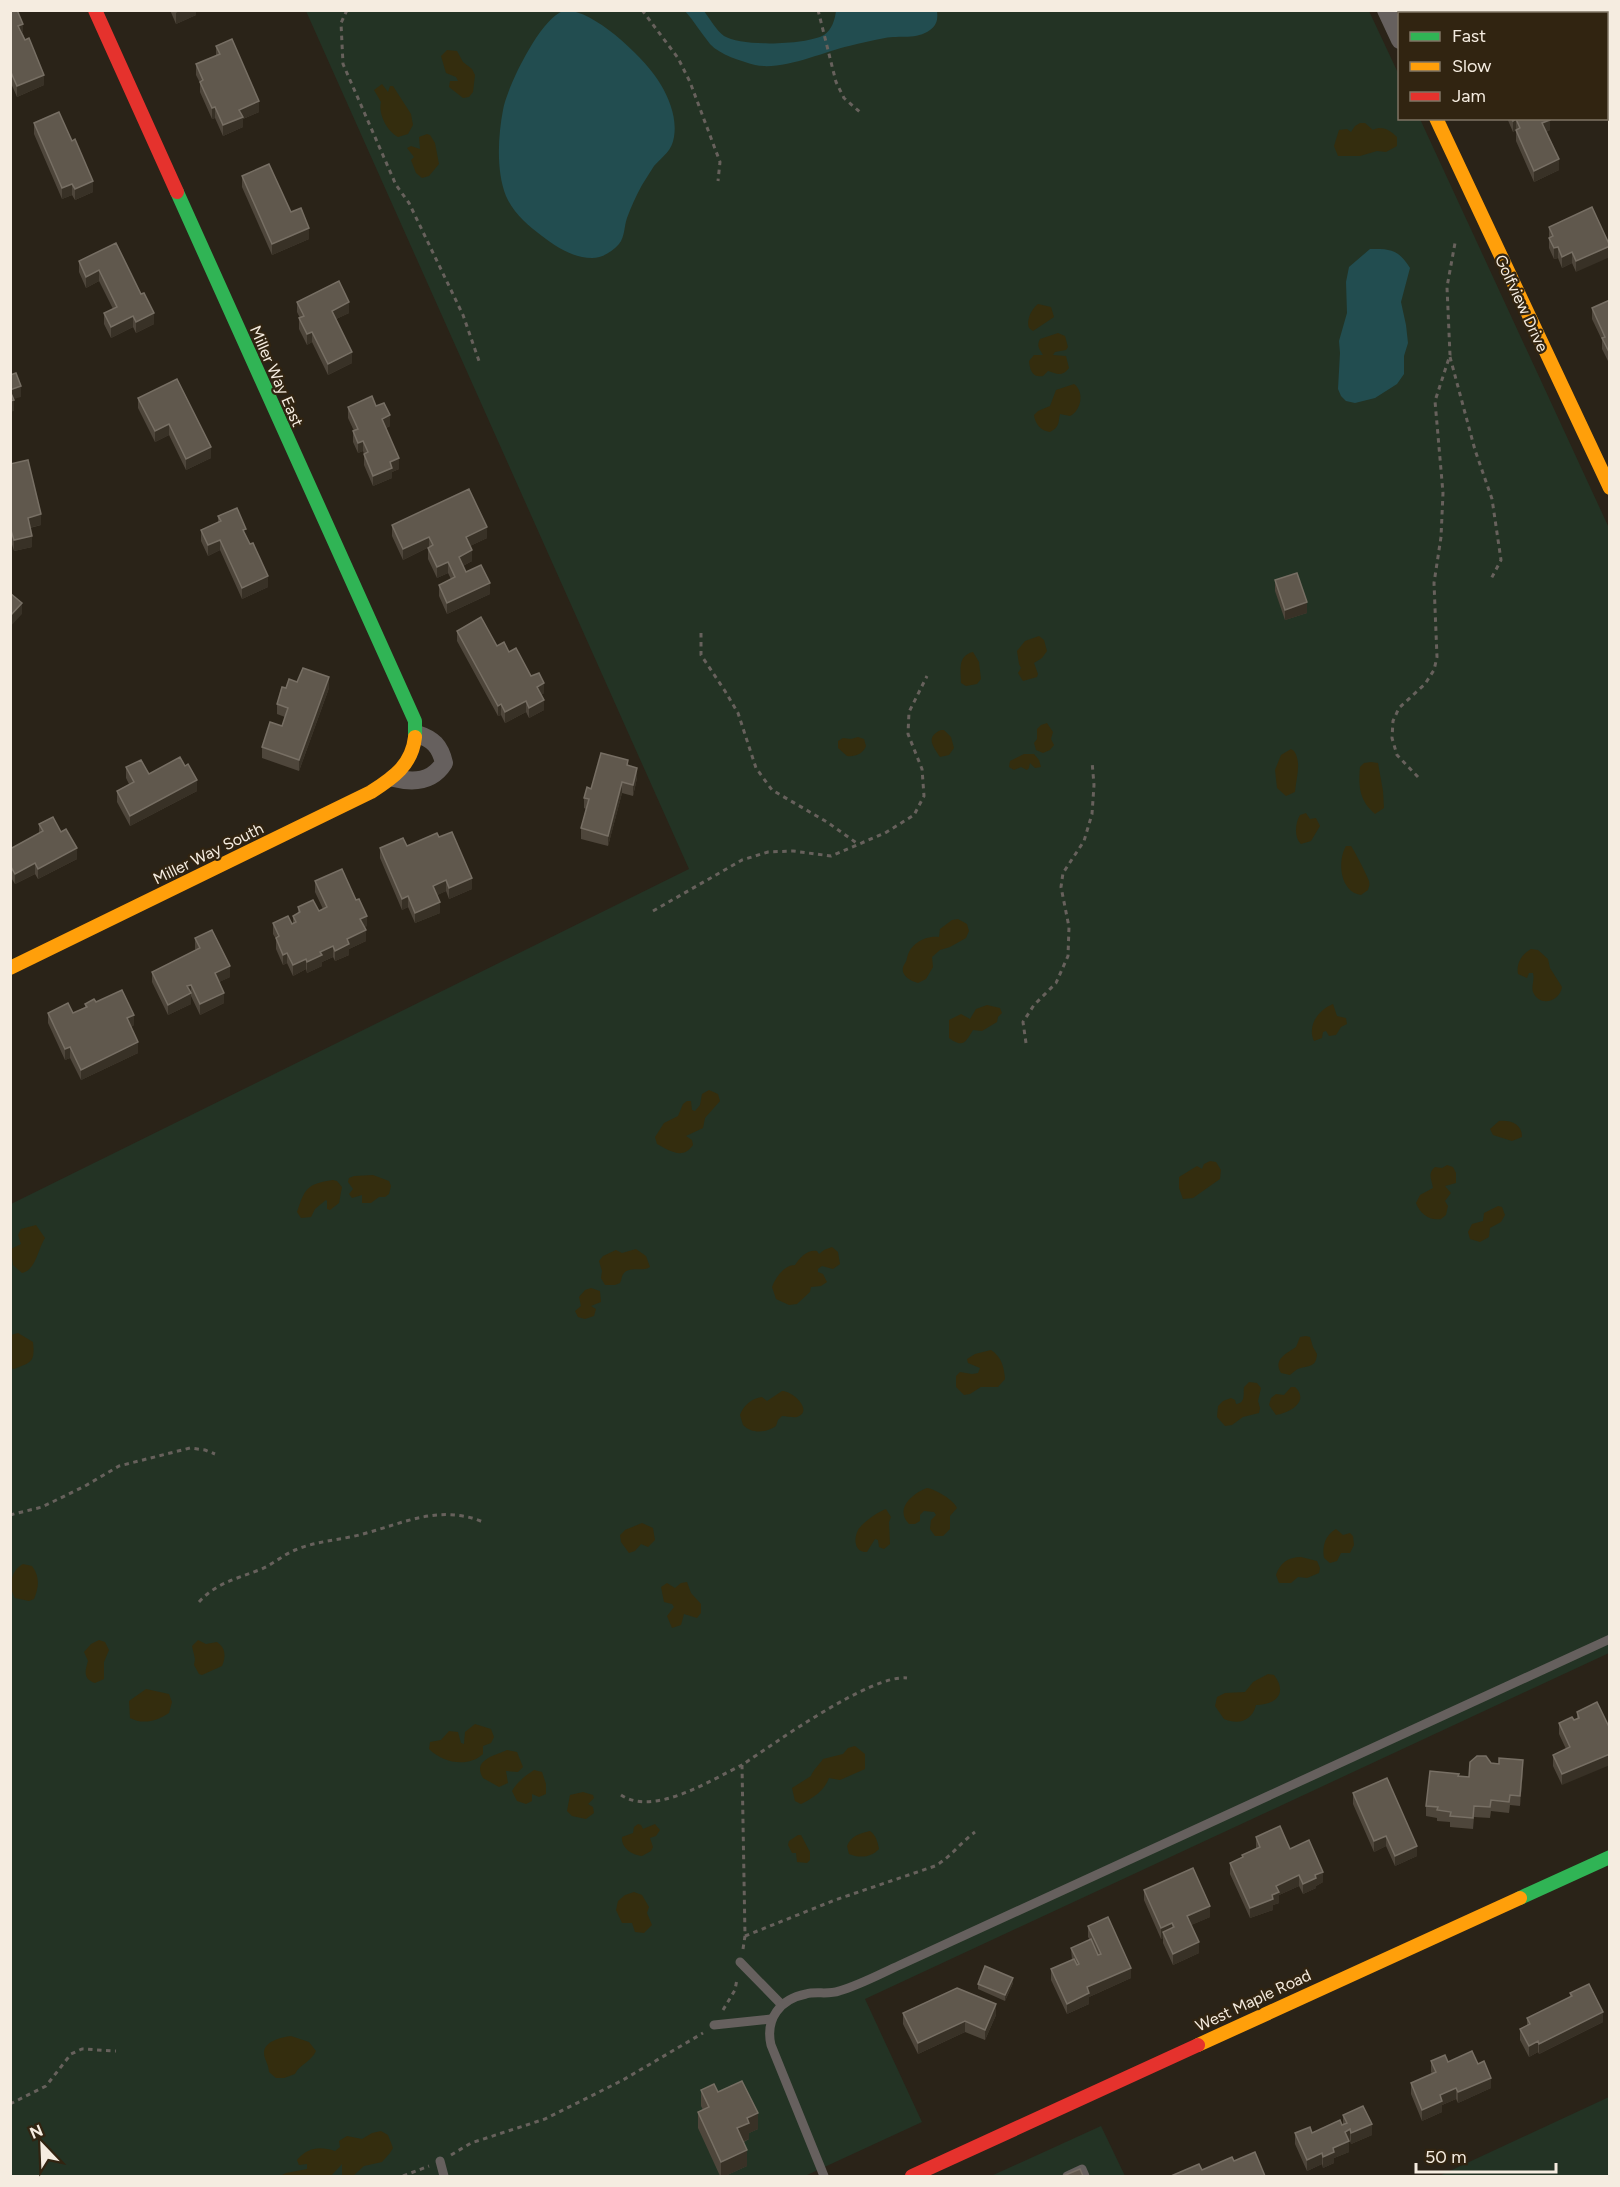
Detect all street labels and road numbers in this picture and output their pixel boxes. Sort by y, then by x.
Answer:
street label: Golfview Drive [1491,252,1552,355]
street label: Miller Way East [246,323,307,430]
street label: Miller Way South [150,818,267,888]
street label: West Maple Road [1193,1965,1314,2035]

